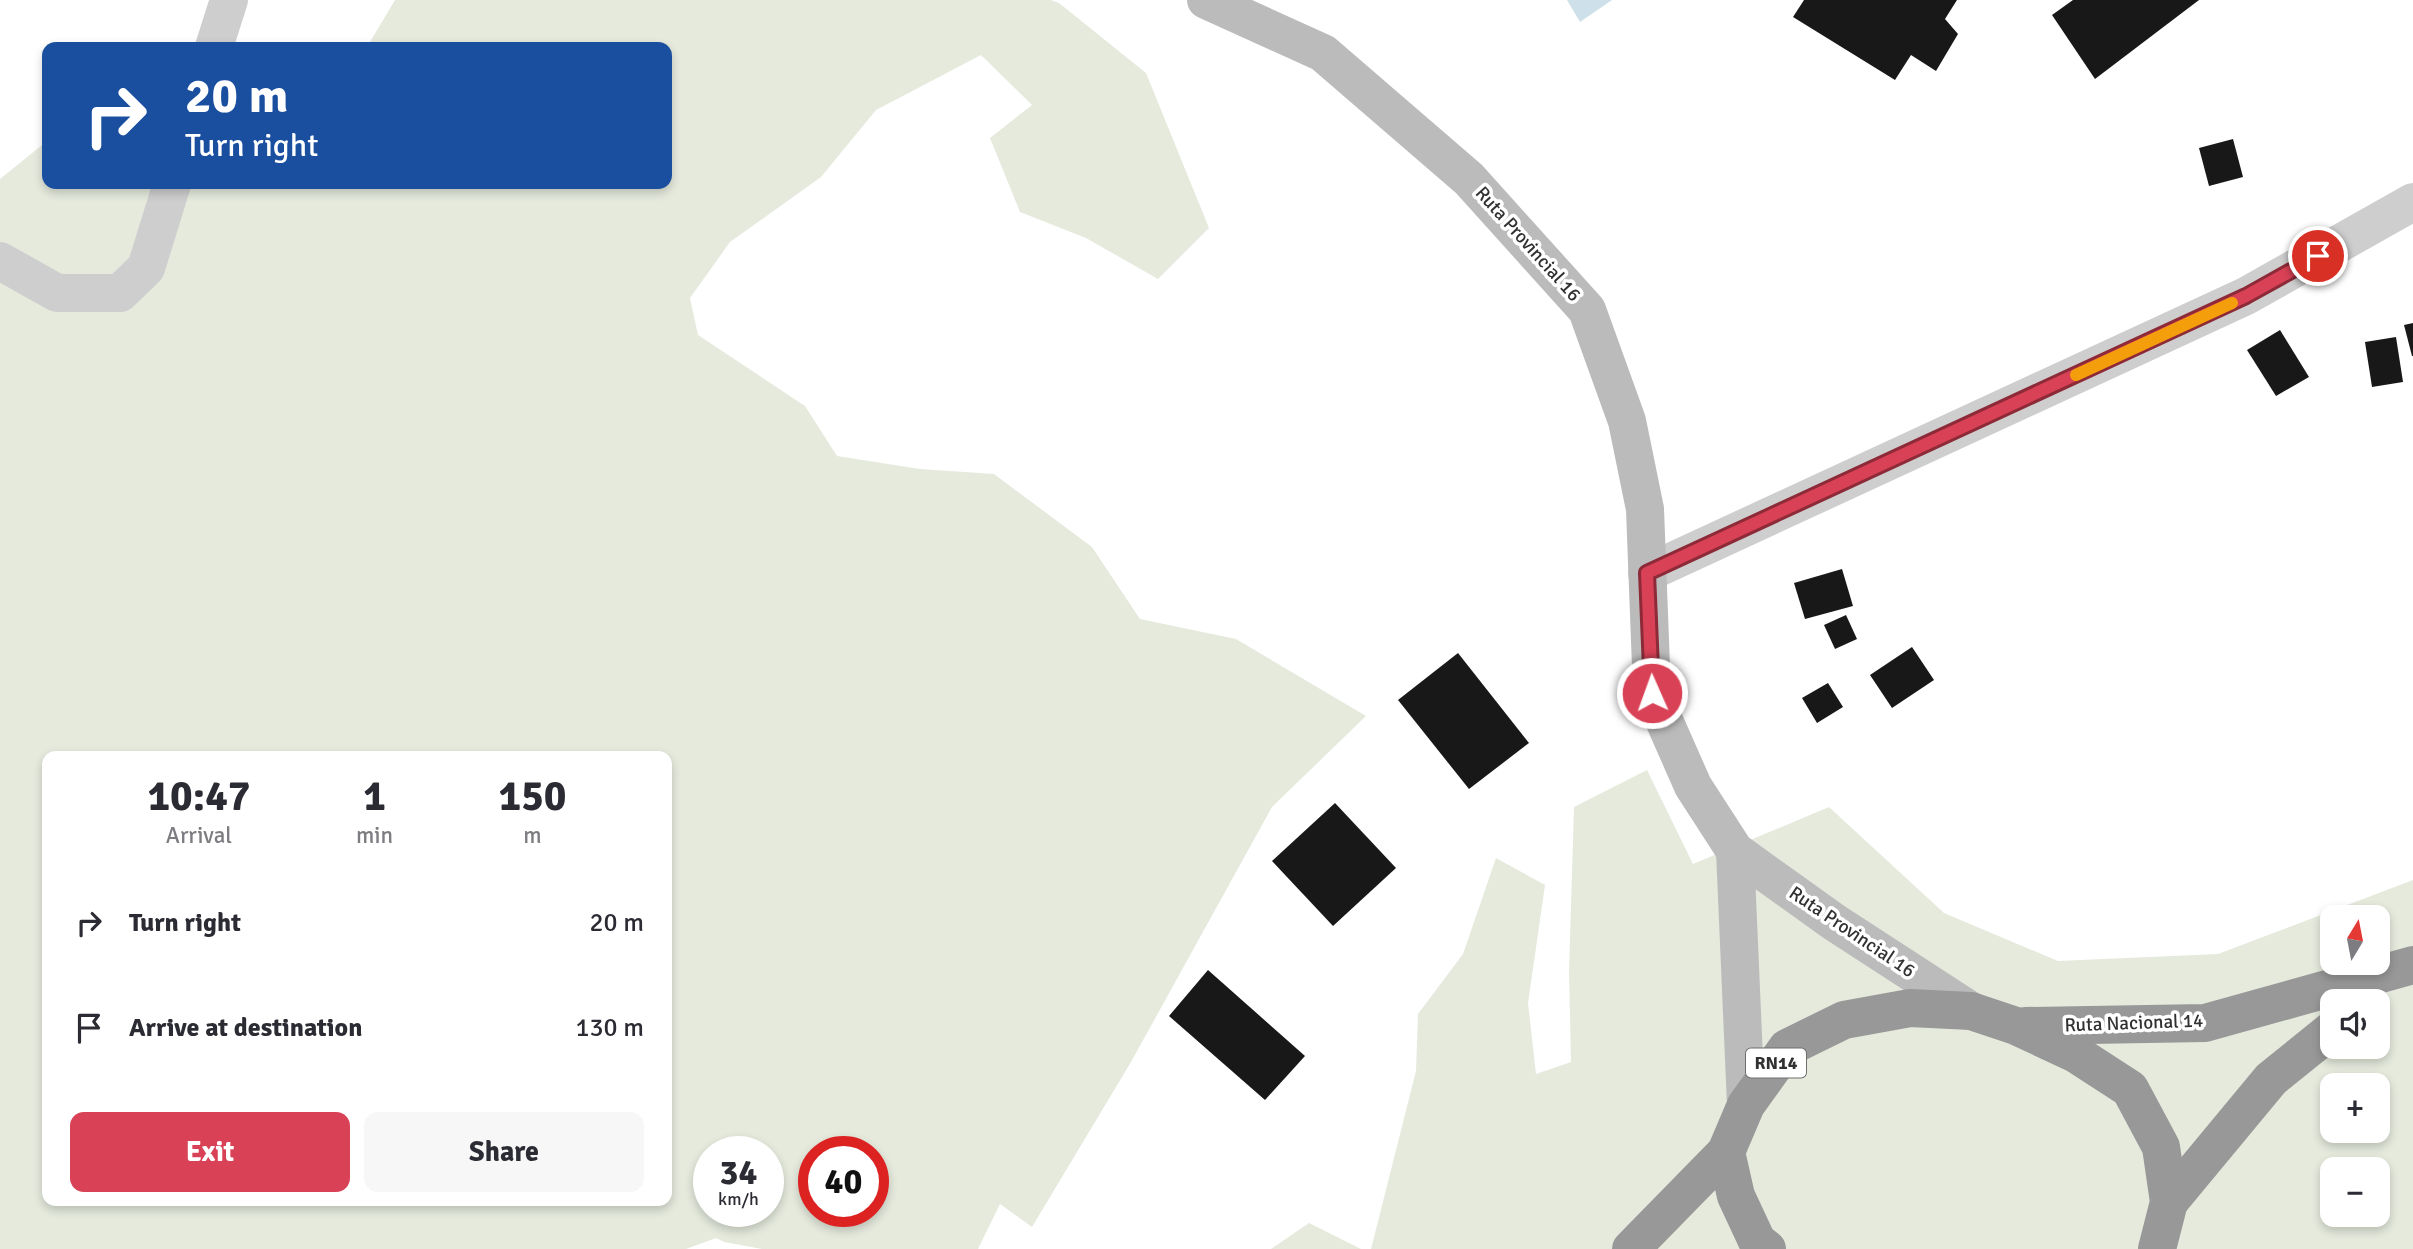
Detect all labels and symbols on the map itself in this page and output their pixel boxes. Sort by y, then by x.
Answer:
street label: Ruta Provincial 16 [1470,181,1586,307]
pin [2288,226,2348,286]
position arrow [1615,656,1689,730]
street label: Ruta Provincial 16 [1784,881,1920,983]
north arrow [2320,905,2390,975]
street label: Ruta Nacional 14 [2064,1009,2204,1037]
road number: RN14 [1746,1048,1806,1078]
speed limit sign: 40 [798,1136,889,1227]

